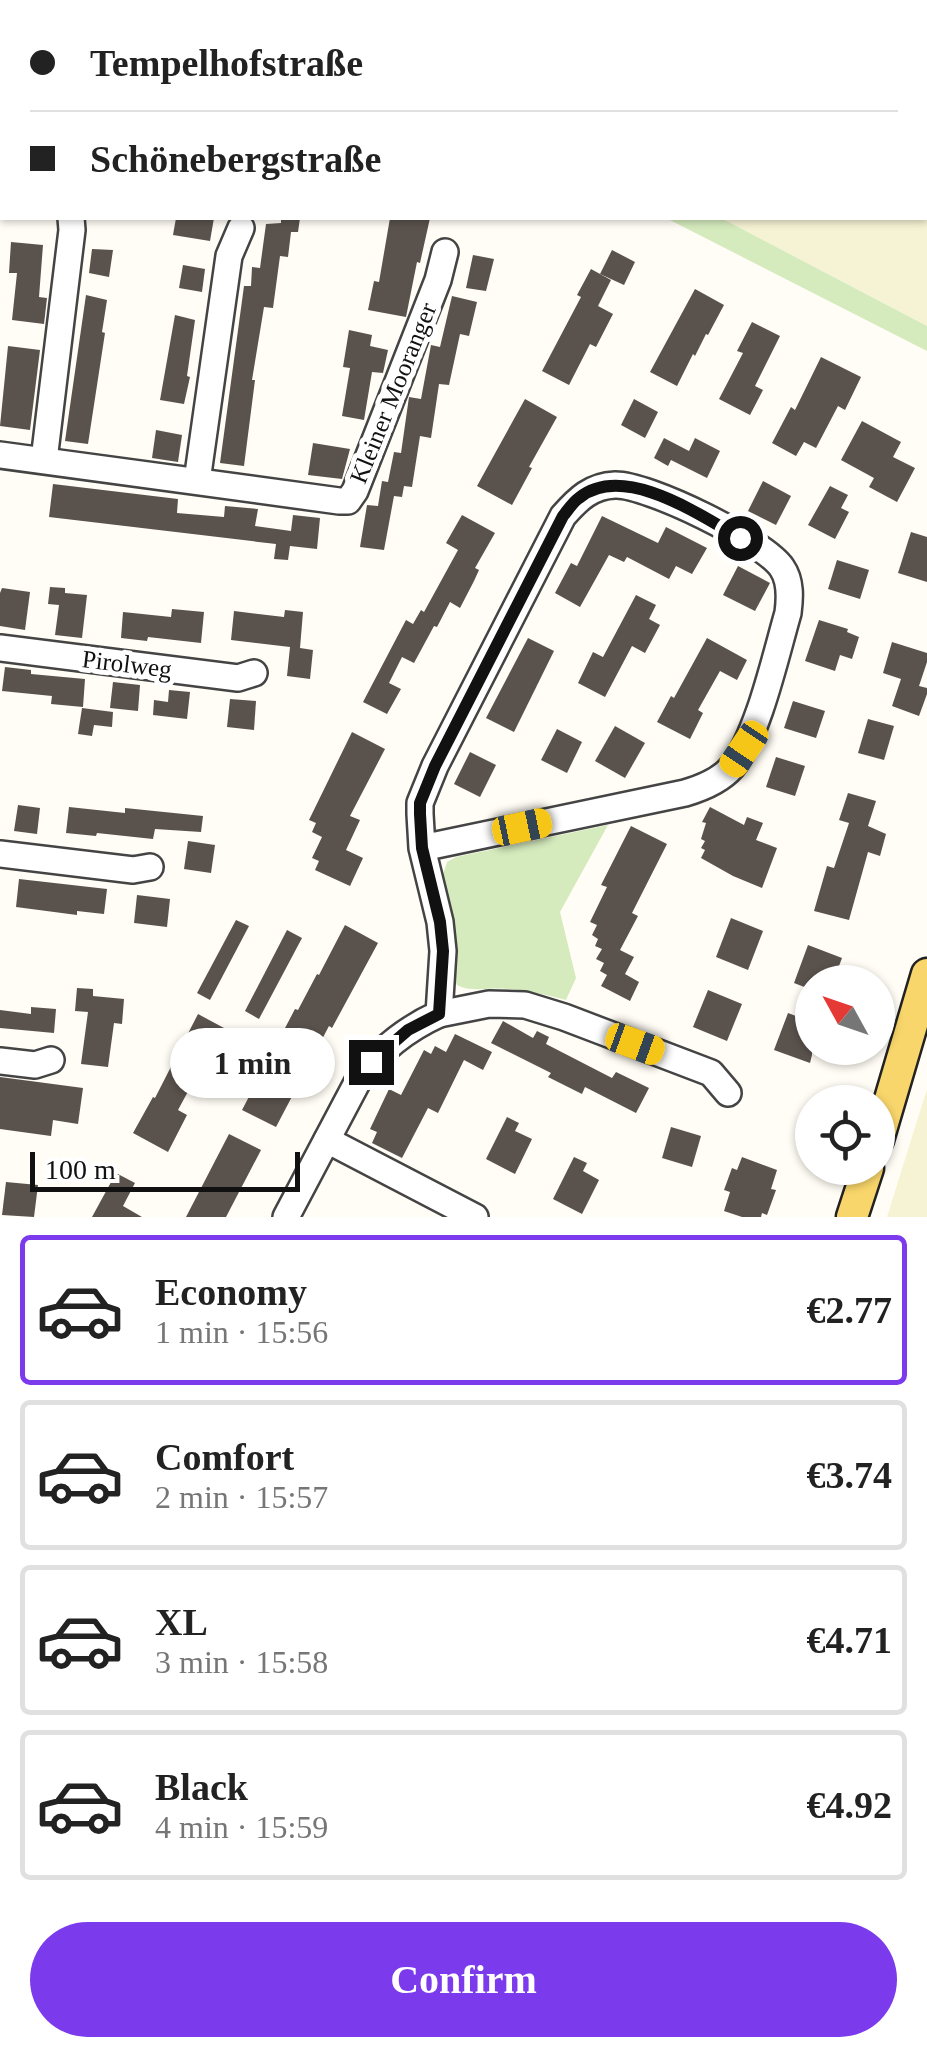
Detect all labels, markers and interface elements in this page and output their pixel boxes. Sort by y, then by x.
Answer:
text: Tempelhofstraße [90,42,363,84]
text: Schönebergstraße [90,138,381,180]
street label: Kleiner Mooranger [344,298,442,487]
route start [718,516,763,561]
street label: Pirolweg [81,645,174,683]
car [715,716,773,782]
car [490,806,554,848]
north arrow [795,965,895,1065]
map controls [795,965,895,1185]
car [602,1020,668,1068]
callout: 1 min [171,1027,336,1097]
route end [349,1040,394,1085]
text: 1 min [214,1045,291,1081]
button: locate [795,1085,895,1185]
scale bar [30,1147,300,1192]
text: 100 m [45,1154,116,1185]
icon: car [35,1265,125,1355]
text: Economy [155,1271,307,1313]
text: €2.77 [807,1289,892,1331]
text: 1 min · 15:56 [155,1314,328,1350]
icon: car [35,1430,125,1520]
text: Comfort [155,1436,294,1478]
text: €3.74 [807,1454,892,1496]
text: 2 min · 15:57 [155,1479,328,1515]
icon: car [35,1595,125,1685]
text: XL [155,1601,208,1643]
text: €4.71 [807,1619,892,1661]
text: 3 min · 15:58 [155,1644,328,1680]
icon: car [35,1760,125,1850]
text: Black [155,1766,248,1808]
text: €4.92 [807,1784,892,1826]
text: 4 min · 15:59 [155,1809,328,1845]
button: Confirm [30,1922,897,2037]

